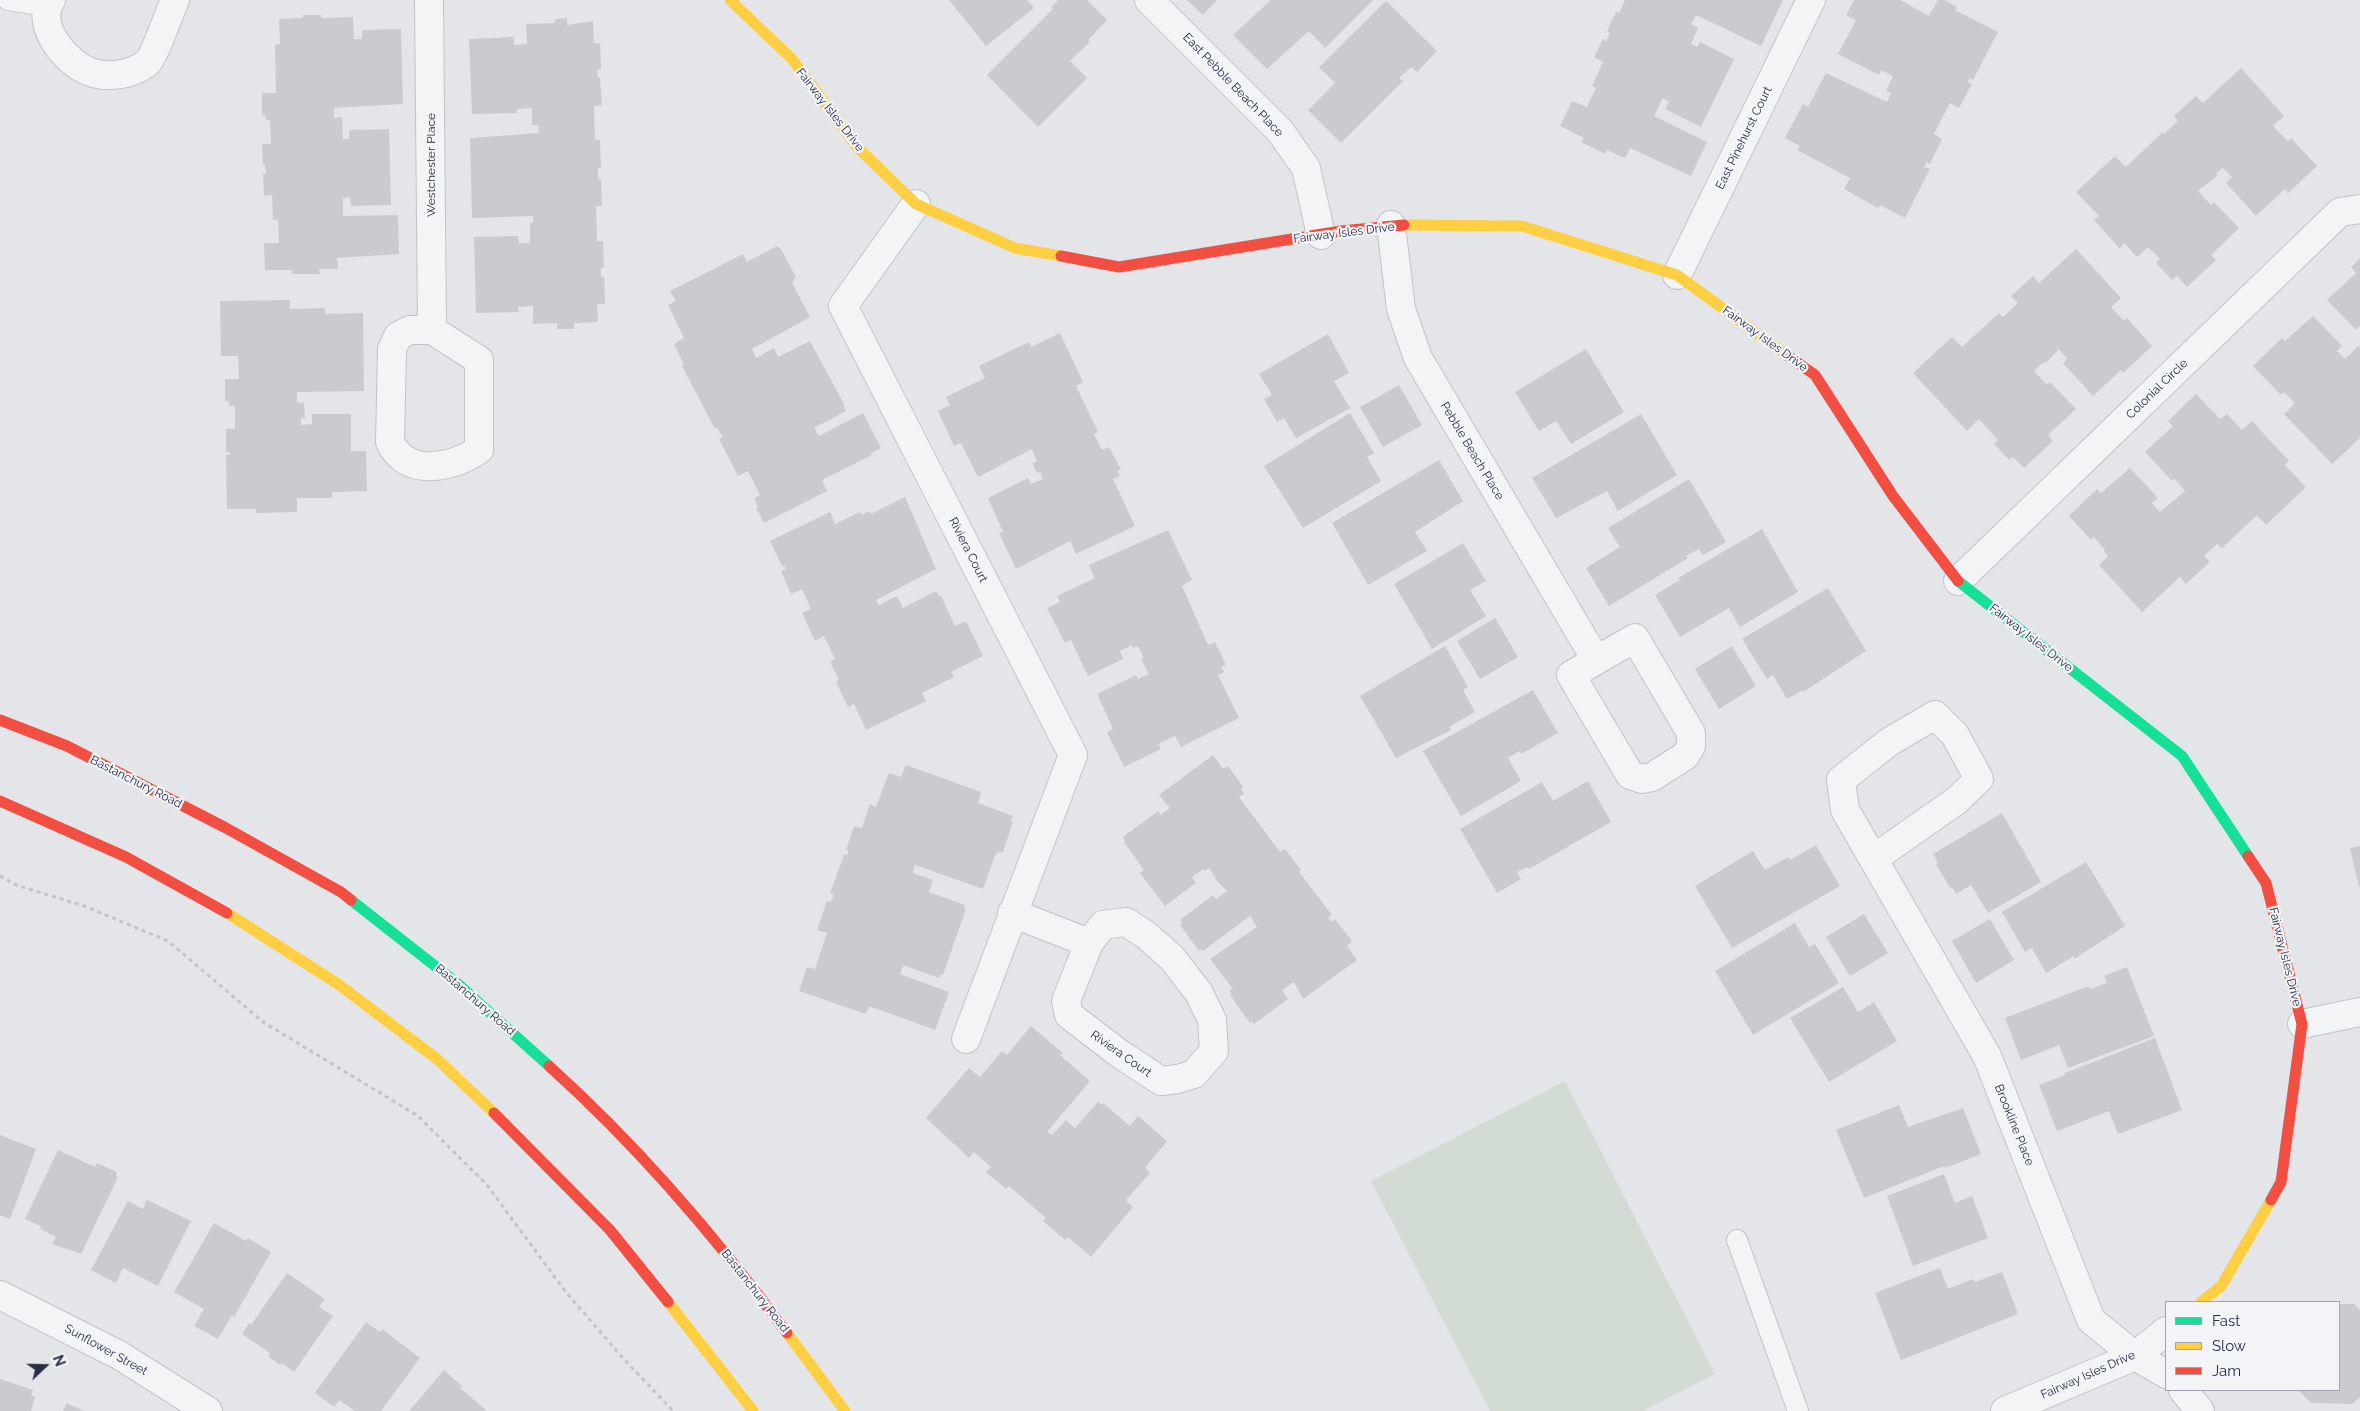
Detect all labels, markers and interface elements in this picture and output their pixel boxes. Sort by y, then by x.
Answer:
street label: East Pebble Beach Place [1180,30,1286,140]
street label: Fairway Isles Drive [793,66,867,154]
street label: East Pinehurst Court [1713,84,1775,192]
street label: Westchester Place [424,113,438,217]
street label: Fairway Isles Drive [1293,220,1395,246]
street label: Fairway Isles Drive [1720,303,1810,375]
street label: Colonial Circle [2123,356,2191,422]
street label: Pebble Beach Place [1437,399,1507,503]
street label: Riviera Court [945,515,991,585]
street label: Fairway Isles Drive [1987,601,2075,675]
street label: Bastanchury Road [88,753,184,811]
street label: Fairway Isles Drive [2266,906,2304,1008]
street label: Bastanchury Road [432,961,518,1039]
street label: Riviera Court [1088,1028,1154,1080]
street label: Brookline Place [1991,1082,2037,1168]
street label: Bastanchury Road [718,1247,792,1335]
legend [2165,1301,2340,1391]
text: Fast [2212,1312,2240,1330]
street label: Sunflower Street [62,1321,150,1379]
text: Slow [2212,1337,2246,1355]
north arrow [20,1341,70,1391]
street label: Fairway Isles Drive [2039,1348,2137,1402]
text: N [50,1353,68,1368]
text: Jam [2212,1362,2241,1380]

